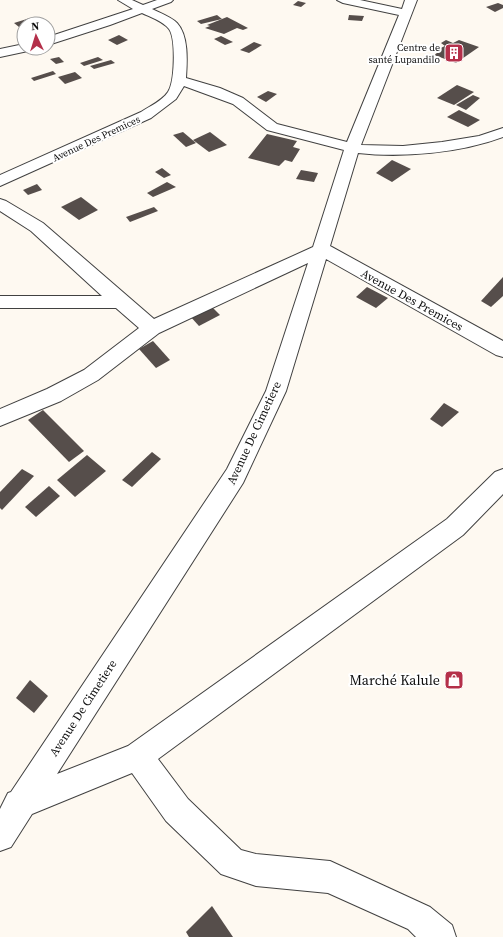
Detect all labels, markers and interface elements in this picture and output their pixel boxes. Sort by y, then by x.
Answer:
north arrow [16,16,56,56]
text: N [31,19,40,34]
place label: Centre de santé Lupandilo [368,41,441,66]
building icon: Centre de santé Lupandilo [443,42,465,64]
street label: Avenue Des Premices [50,112,142,164]
street label: Avenue Des Premices [358,265,466,335]
street label: Avenue De Cimetiere [223,379,285,487]
street label: Avenue De Cimetiere [46,657,120,759]
shop icon: Marché Kalule [443,669,465,691]
place label: Marché Kalule [349,670,440,690]

